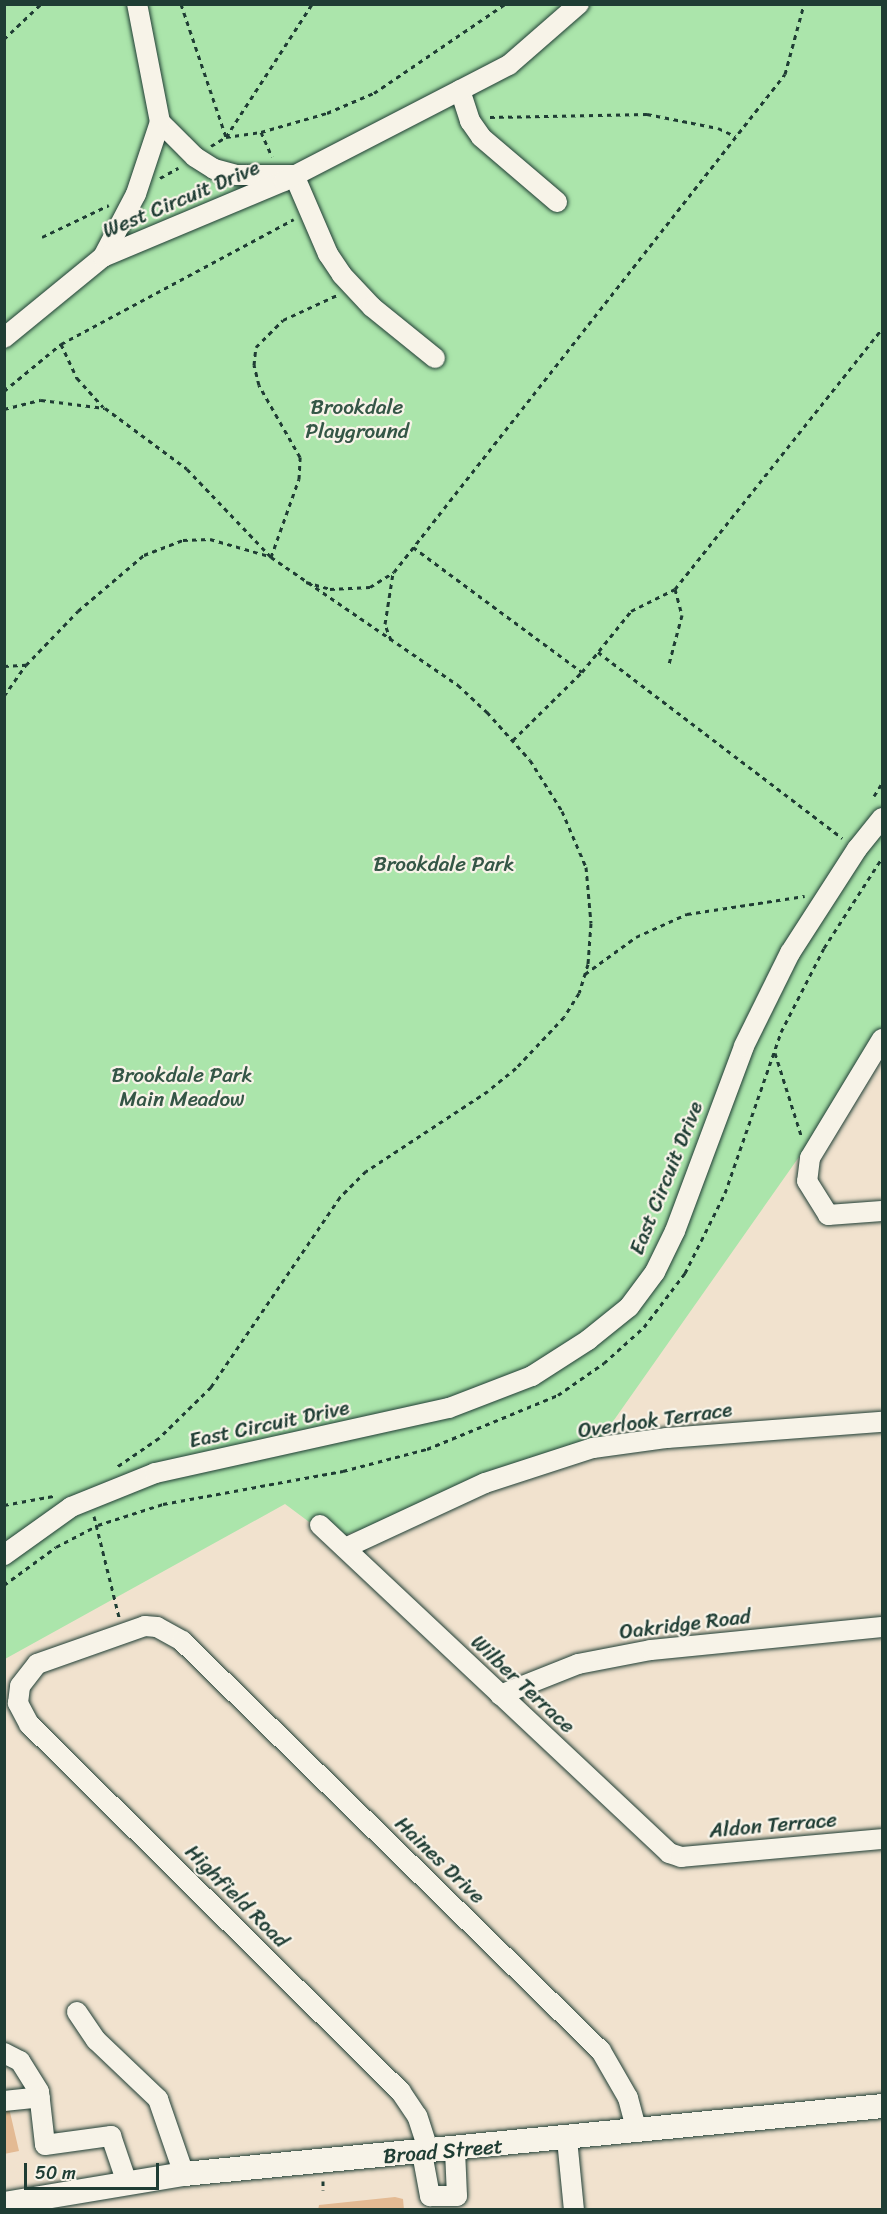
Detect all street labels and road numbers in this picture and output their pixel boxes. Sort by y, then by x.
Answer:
street label: West Circuit Drive [99,155,263,243]
street label: East Circuit Drive [624,1098,708,1258]
street label: East Circuit Drive [187,1395,351,1453]
street label: Overlook Terrace [576,1397,734,1443]
street label: Oakridge Road [618,1603,752,1645]
street label: Wilber Terrace [466,1629,580,1739]
street label: Aldon Terrace [708,1807,838,1843]
street label: Haines Drive [390,1811,490,1909]
street label: Highfield Road [180,1839,294,1953]
street label: Broad Street [382,2133,504,2169]

